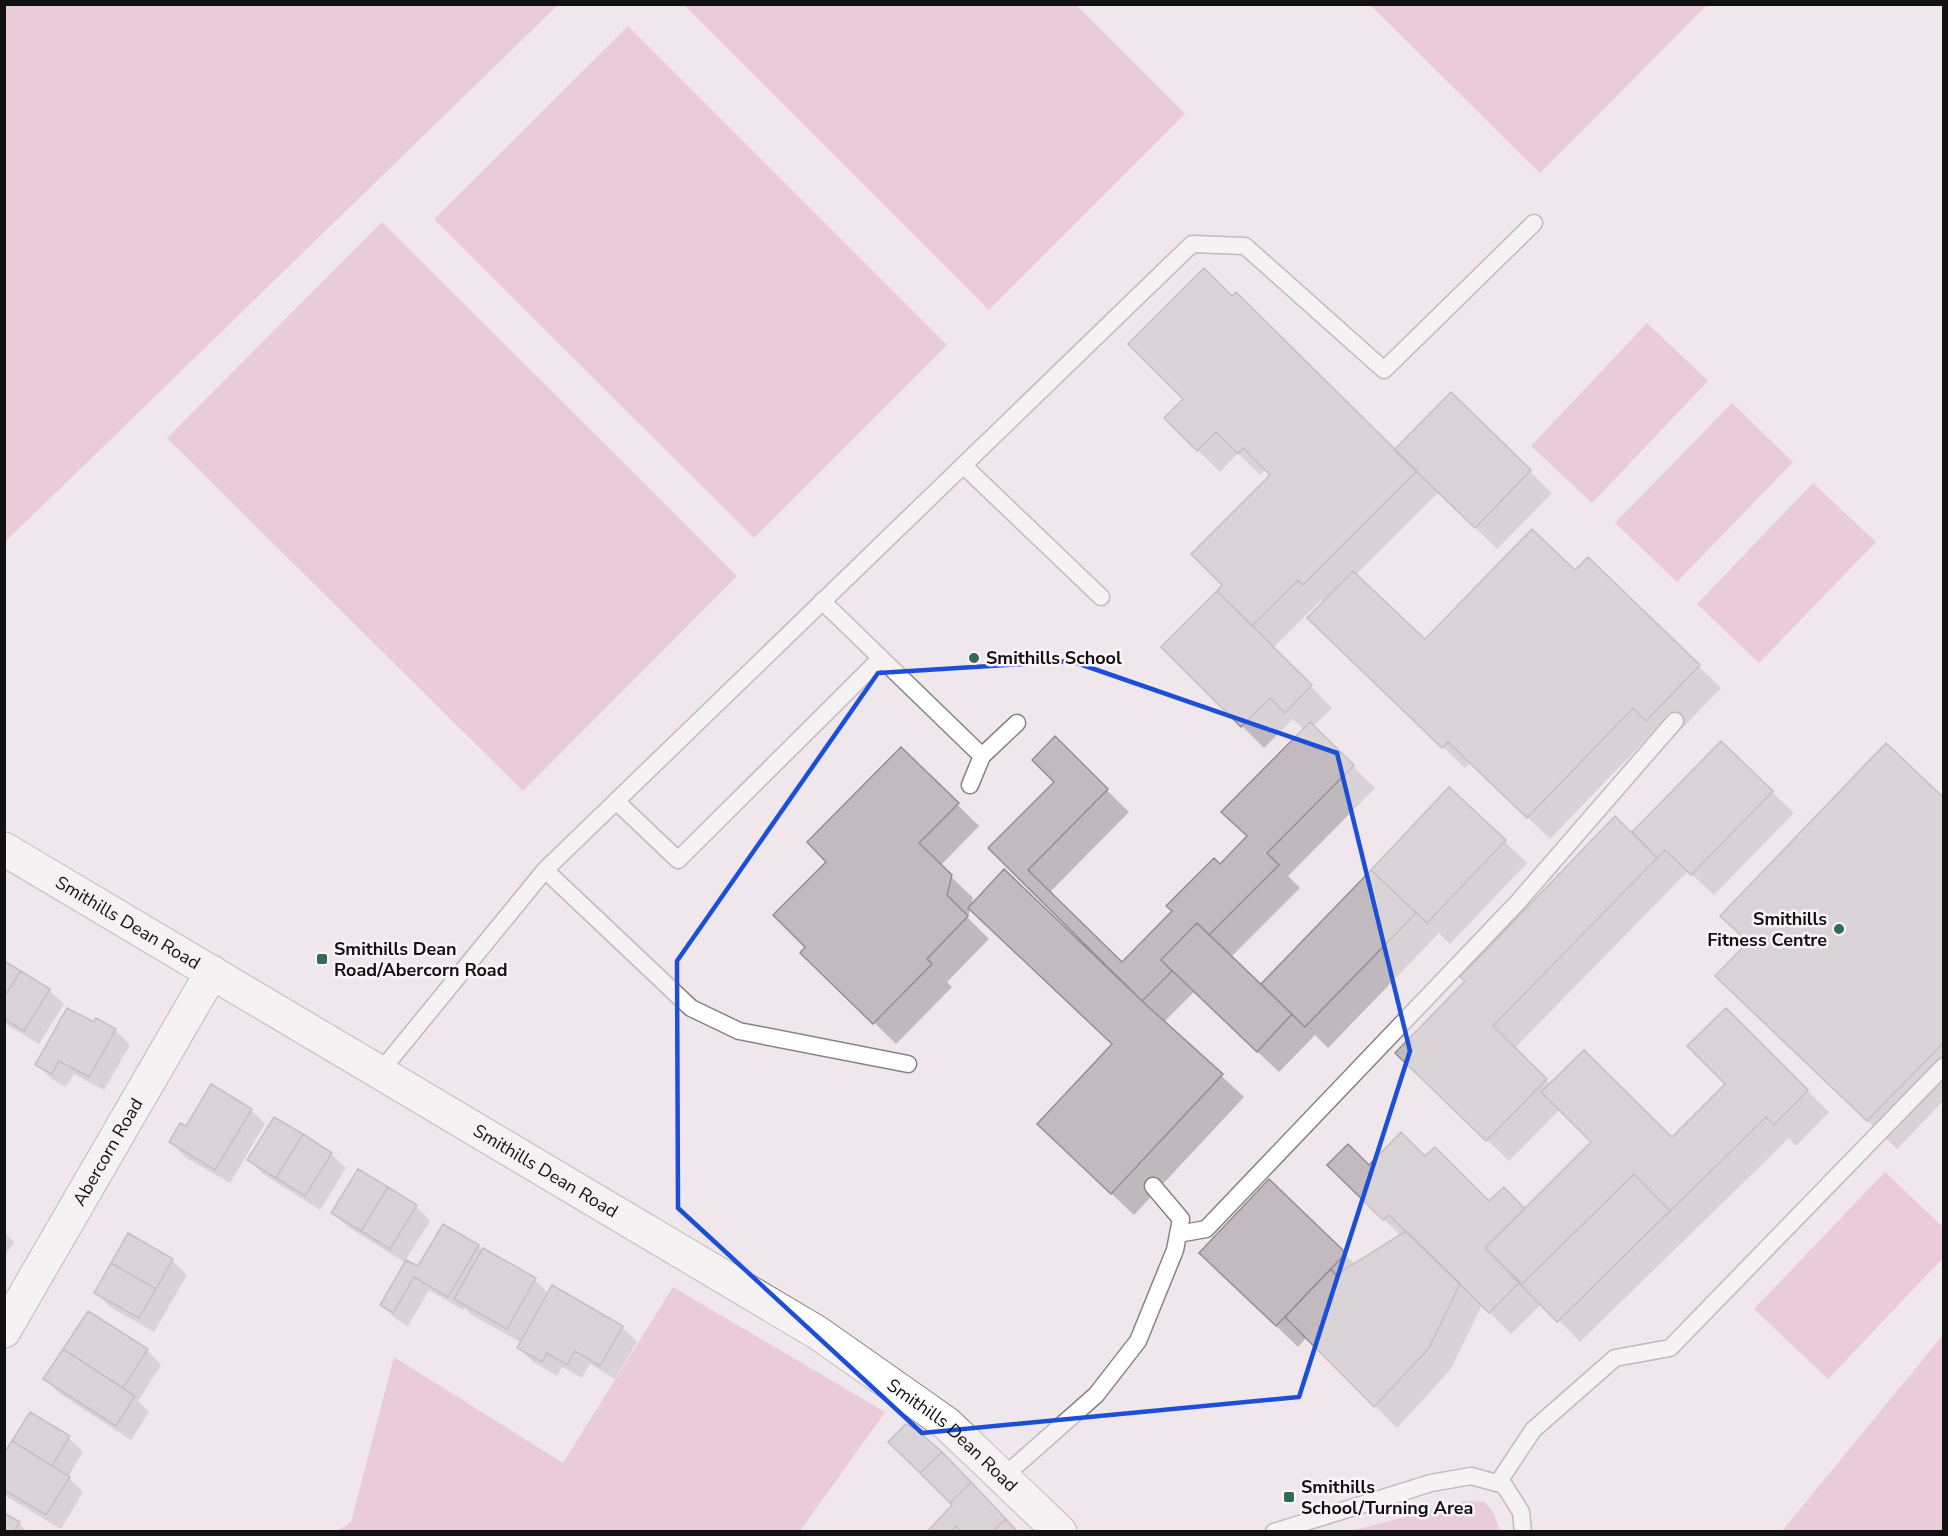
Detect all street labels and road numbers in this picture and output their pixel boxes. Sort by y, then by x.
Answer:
street label: Smithills Dean Road [51,870,205,975]
street label: Abercorn Road [67,1094,148,1210]
street label: Smithills Dean Road [469,1119,622,1223]
street label: Smithills Dean Road [882,1373,1023,1497]

